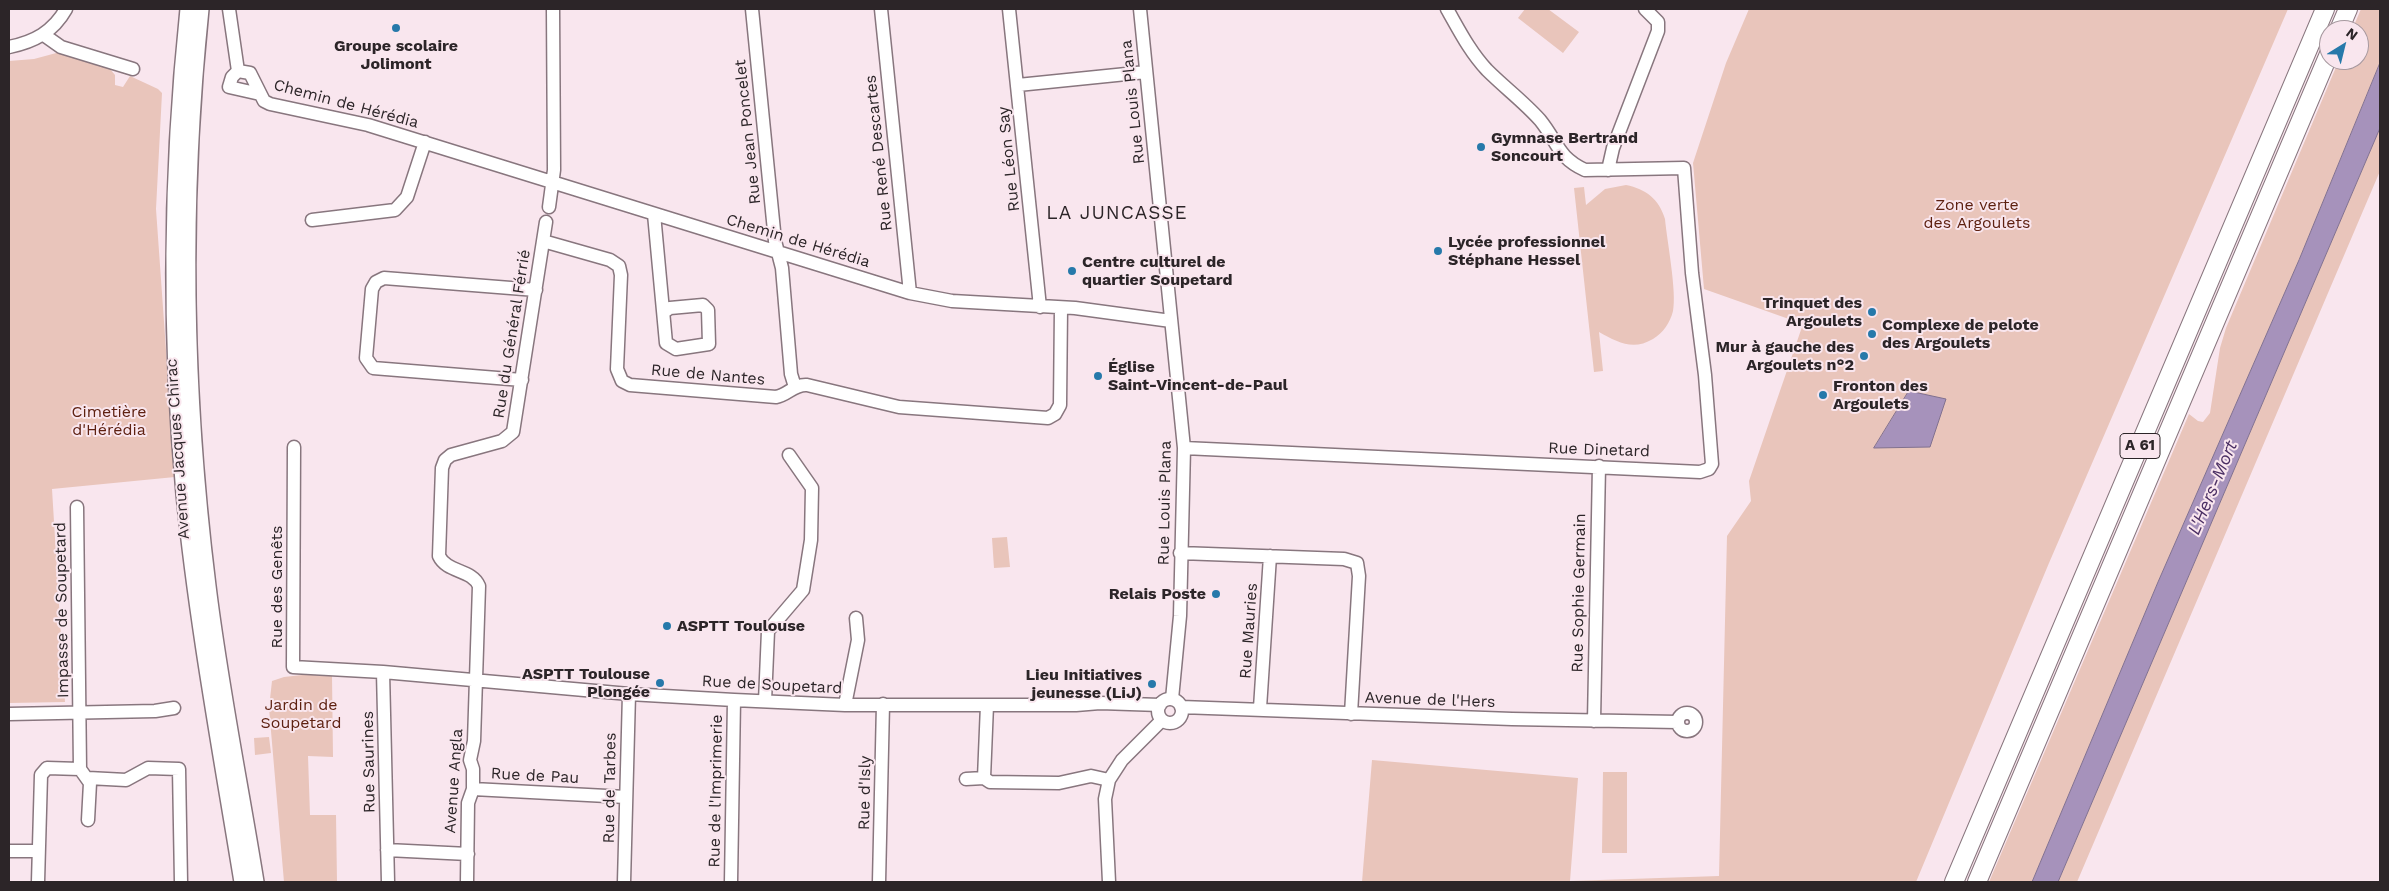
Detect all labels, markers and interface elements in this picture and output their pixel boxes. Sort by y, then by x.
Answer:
north arrow [2319,20,2369,70]
marker: Groupe scolaire Jolimont [390,22,402,34]
text: N [2343,24,2361,43]
place label: Groupe scolaire Jolimont [334,36,458,74]
street label: Rue Louis Plana [1117,39,1149,165]
street label: Rue Jean Poncelet [731,59,765,205]
street label: Rue René Descartes [861,74,897,232]
street label: Chemin de Hérédia [271,75,421,133]
street label: Rue Léon Say [994,106,1024,212]
place label: Gymnase Bertrand Soncourt [1491,128,1638,166]
marker: Gymnase Bertrand Soncourt [1475,141,1487,153]
park label: Zone verte des Argoulets [1924,195,2030,233]
district label: LA JUNCASSE [1045,202,1189,224]
street label: Chemin de Hérédia [724,210,872,272]
place label: Lycée professionnel Stéphane Hessel [1448,232,1605,270]
marker: Lycée professionnel Stéphane Hessel [1432,245,1444,257]
street label: Rue du Général Férrié [489,248,535,420]
place label: Centre culturel de quartier Soupetard [1082,252,1232,290]
marker: Centre culturel de quartier Soupetard [1066,265,1078,277]
place label: Trinquet des Argoulets [1763,293,1862,331]
marker: Trinquet des Argoulets [1866,306,1878,318]
place label: Complexe de pelote des Argoulets [1882,315,2039,353]
marker: Complexe de pelote des Argoulets [1866,328,1878,340]
place label: Mur à gauche des Argoulets n°2 [1716,337,1854,375]
marker: Mur à gauche des Argoulets n°2 [1858,350,1870,362]
place label: Église Saint-Vincent-de-Paul [1108,357,1288,395]
street label: Avenue Jacques Chirac [162,358,194,540]
street label: Rue de Nantes [650,360,766,390]
marker: Église Saint-Vincent-de-Paul [1092,370,1104,382]
place label: Fronton des Argoulets [1833,376,1928,414]
marker: Fronton des Argoulets [1817,389,1829,401]
park label: Cimetière d'Hérédia [71,402,147,440]
road number: A 61 [2120,434,2160,458]
water label: L'Hers-Mort [2184,438,2242,538]
street label: Rue Dinetard [1548,439,1650,461]
street label: Rue Louis Plana [1154,441,1176,565]
street label: Rue Sophie Germain [1568,513,1590,673]
street label: Impasse de Soupetard [51,522,73,698]
street label: Rue des Genêts [267,525,287,649]
street label: Rue Mauries [1236,582,1262,680]
place label: Relais Poste [1109,584,1206,604]
marker: Relais Poste [1210,588,1222,600]
place label: ASPTT Toulouse [677,616,805,636]
marker: ASPTT Toulouse [661,620,673,632]
place label: ASPTT Toulouse Plongée [522,664,650,702]
place label: Lieu Initiatives jeunesse (LiJ) [1025,665,1142,703]
street label: Rue de Soupetard [701,672,843,698]
marker: ASPTT Toulouse Plongée [654,677,666,689]
marker: Lieu Initiatives jeunesse (LiJ) [1146,678,1158,690]
street label: Avenue de l'Hers [1364,688,1496,712]
park label: Jardin de Soupetard [261,695,341,733]
street label: Rue Saurines [359,711,379,813]
street label: Rue de l'Imprimerie [705,714,727,868]
street label: Avenue Angla [441,728,467,834]
street label: Rue de Tarbes [599,732,621,844]
street label: Rue d'Isly [855,756,875,830]
street label: Rue de Pau [490,764,580,788]

